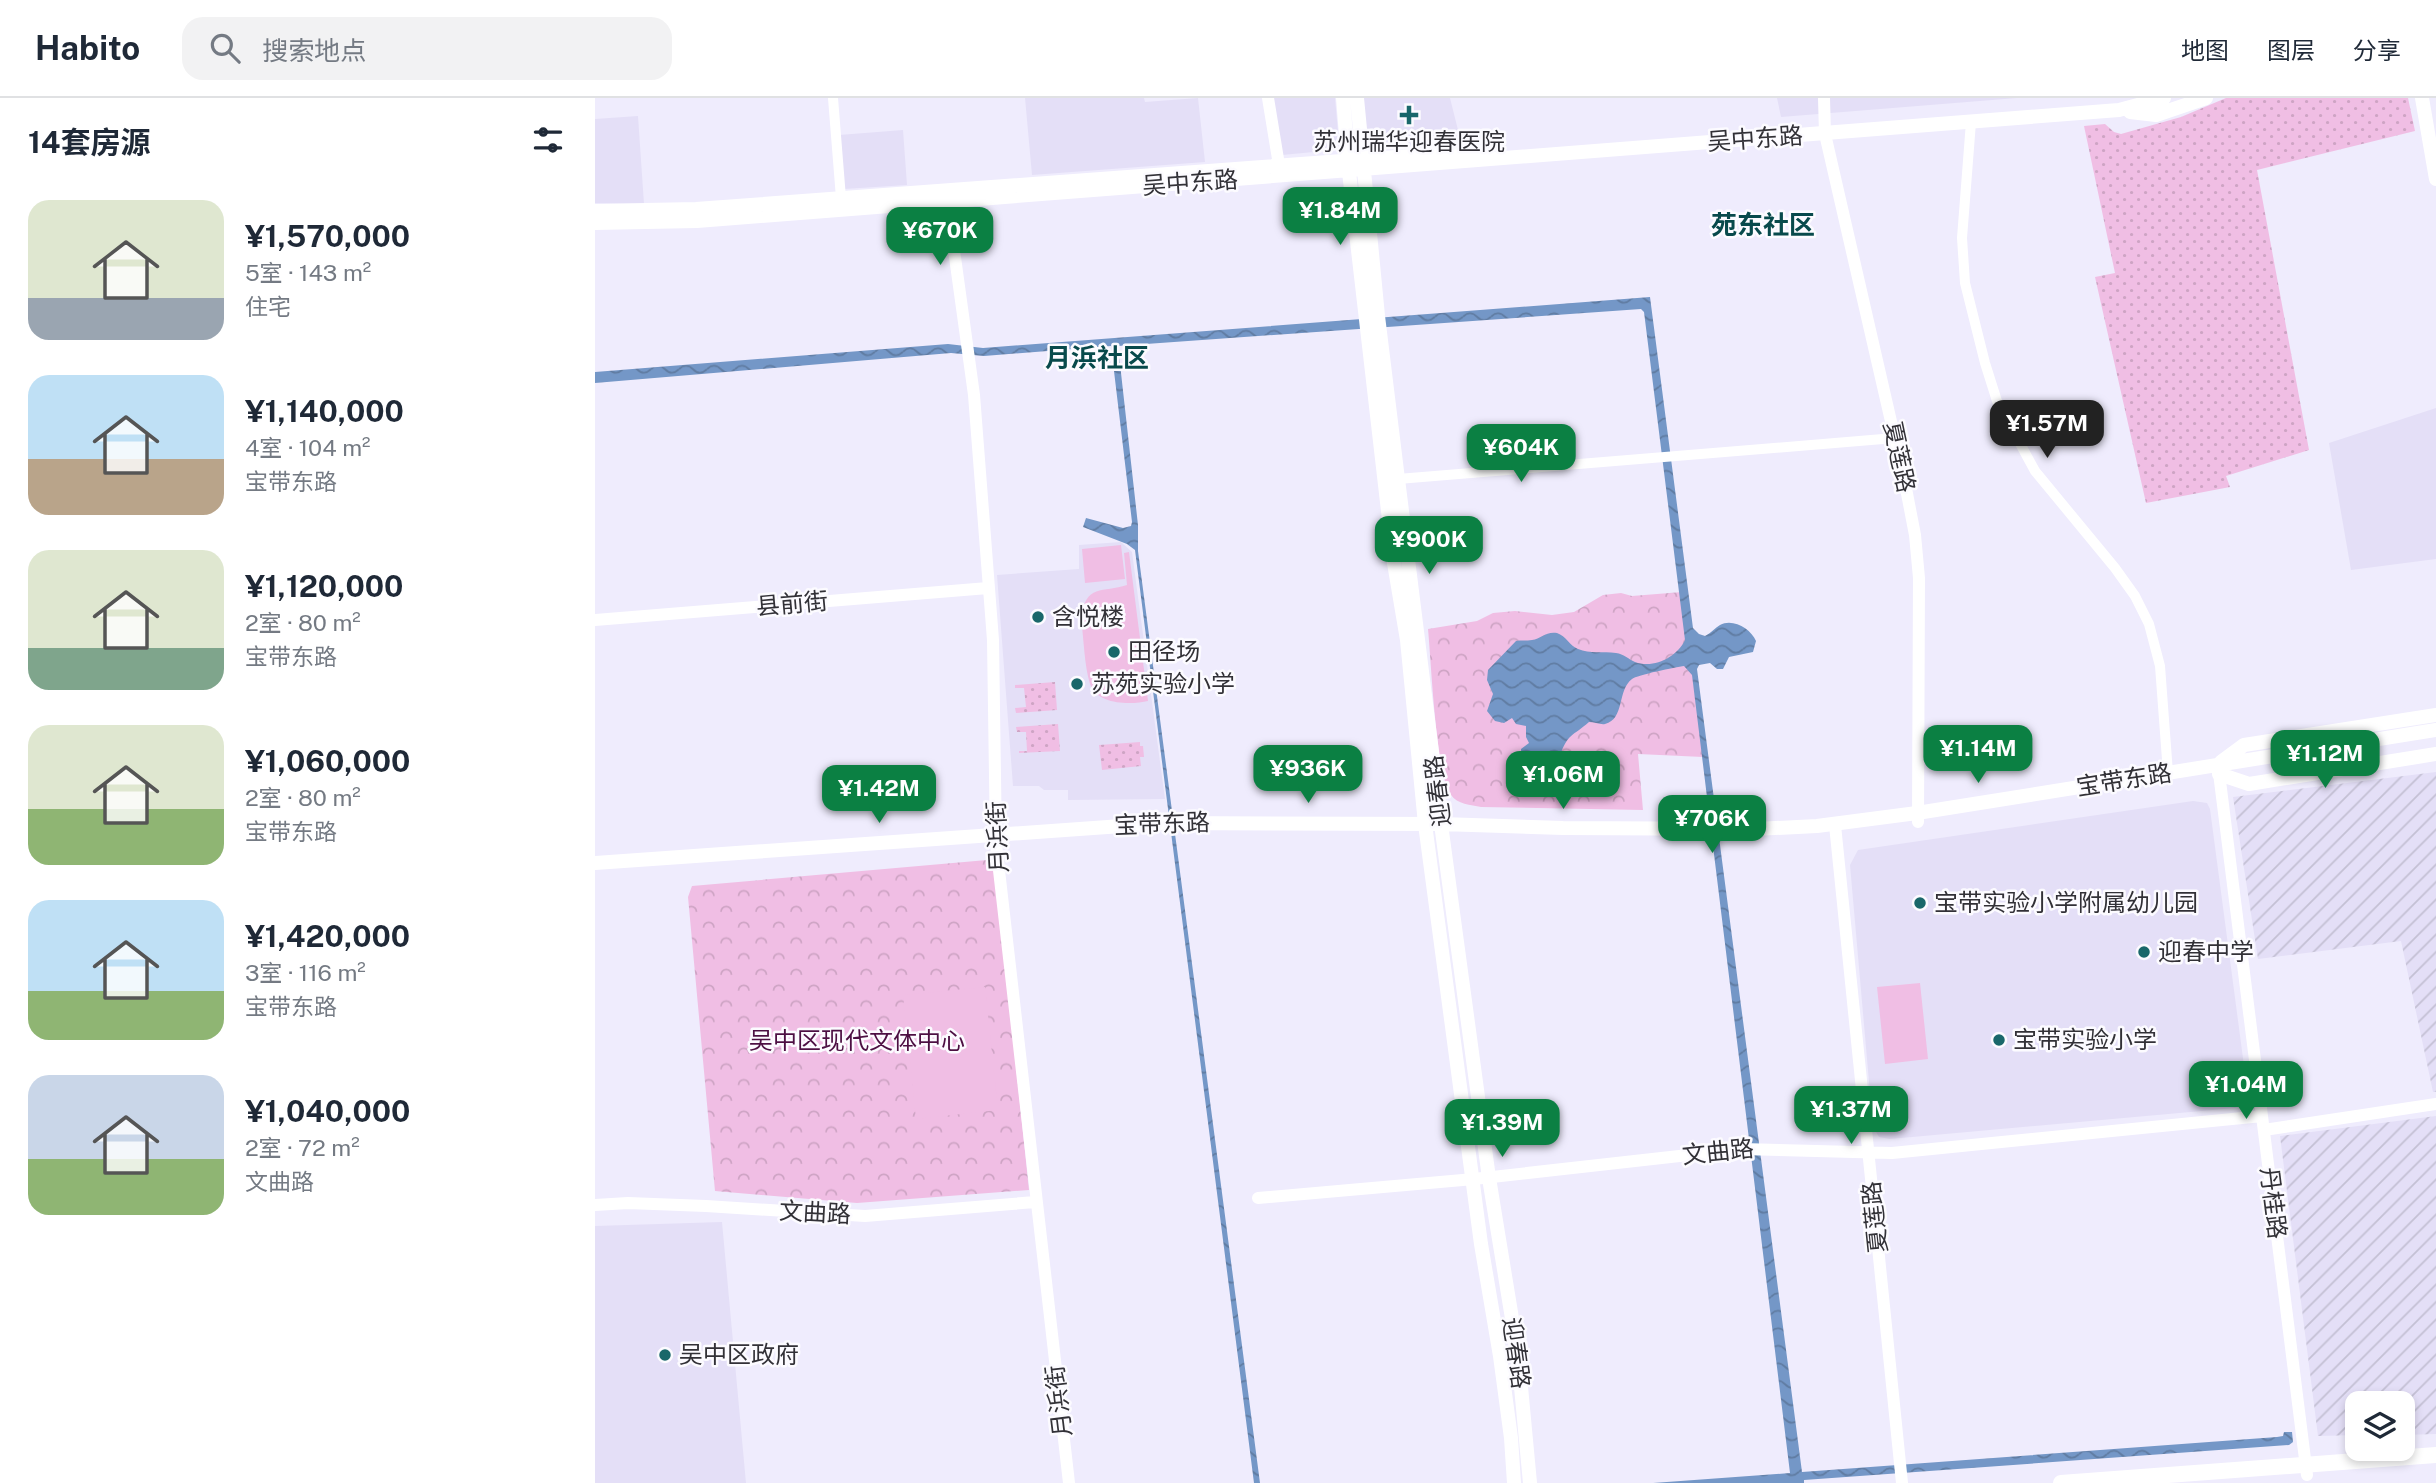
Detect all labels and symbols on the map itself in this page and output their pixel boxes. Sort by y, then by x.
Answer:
marker: 苏州瑞华迎春医院 [1399,105,1419,125]
street label: 吴中东路 [1706,121,1804,155]
place label: 苏州瑞华迎春医院 [1313,127,1505,155]
street label: 吴中东路 [1141,165,1239,199]
pin: ¥1.84M [1283,188,1397,247]
pin: ¥670K [891,208,989,267]
district label: 苑东社区 [1711,209,1815,240]
district label: 月浜社区 [1045,342,1149,373]
pin: ¥1.57M [1990,400,2104,460]
street label: 夏莲路 [1879,419,1921,495]
pin: ¥604K [1472,424,1570,484]
pin: ¥900K [1380,517,1478,576]
street label: 县前街 [755,586,829,620]
place label: 含悦楼 [1052,602,1124,630]
marker: 含悦楼 [1030,609,1046,625]
place label: 田径场 [1128,637,1200,665]
marker: 田径场 [1106,644,1122,660]
place label: 苏苑实验小学 [1091,669,1235,697]
marker: 苏苑实验小学 [1069,676,1085,692]
pin: ¥1.14M [1921,726,2035,785]
pin: ¥1.12M [2268,730,2382,790]
pin: ¥936K [1259,746,1357,805]
pin: ¥1.06M [1506,752,1620,811]
street label: 迎春路 [1419,754,1455,829]
street label: 宝带东路 [2074,758,2173,800]
pin: ¥1.42M [822,766,936,825]
pin: ¥706K [1663,796,1761,855]
street label: 月浜街 [981,800,1013,874]
street label: 宝带东路 [1114,807,1210,839]
place label: 宝带实验小学附属幼儿园 [1934,888,2198,916]
marker: 宝带实验小学附属幼儿园 [1912,895,1928,911]
place label: 迎春中学 [2158,937,2254,965]
marker: 迎春中学 [2136,944,2152,960]
place label: 宝带实验小学 [2013,1025,2157,1053]
park label: 吴中区现代文体中心 [749,1026,965,1054]
marker: 宝带实验小学 [1991,1032,2007,1048]
pin: ¥1.04M [2189,1062,2303,1121]
pin: ¥1.37M [1794,1086,1908,1146]
pin: ¥1.39M [1445,1100,1559,1159]
street label: 文曲路 [1681,1133,1755,1169]
street label: 丹桂路 [2256,1165,2292,1240]
street label: 夏莲路 [1856,1180,1892,1254]
street label: 文曲路 [778,1196,852,1228]
street label: 迎春路 [1498,1315,1536,1390]
place label: 吴中区政府 [679,1340,799,1368]
marker: 吴中区政府 [657,1347,673,1363]
street label: 月浜街 [1040,1364,1076,1439]

